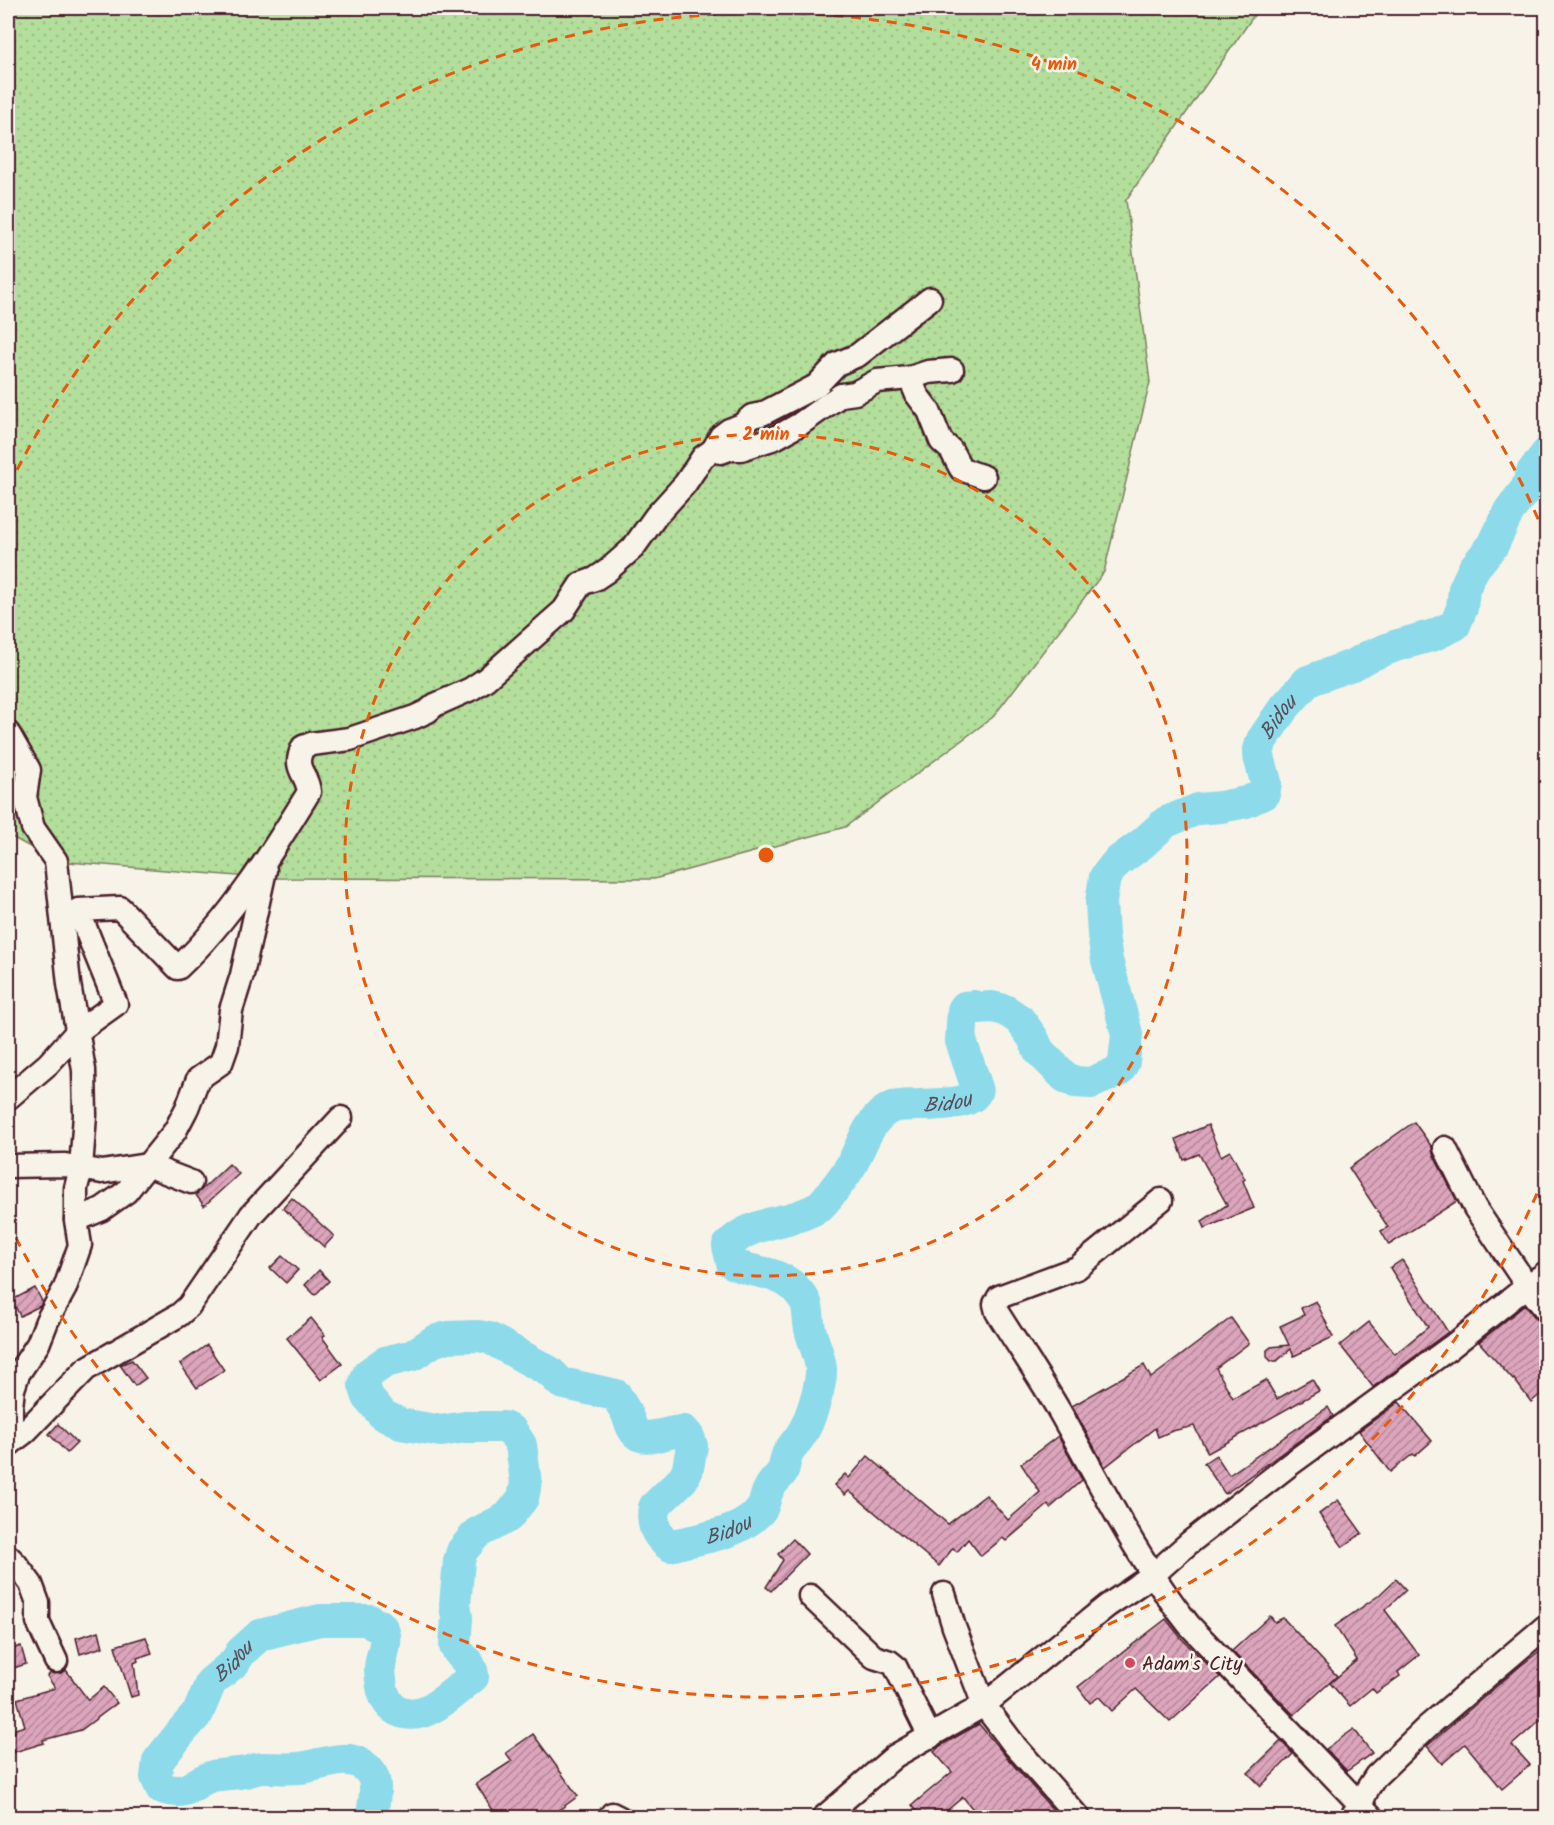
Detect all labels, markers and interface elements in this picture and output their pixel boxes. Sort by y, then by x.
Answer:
text: 4 min [1031,51,1077,80]
text: 2 min [743,421,789,450]
water label: Bidou [1252,686,1308,747]
centre of rings [756,845,776,865]
water label: Bidou [923,1083,980,1123]
water label: Bidou [702,1506,762,1555]
water label: Bidou [206,1631,264,1692]
place label: Adam's City [1142,1649,1243,1681]
marker: Adam's City [1123,1656,1137,1670]

